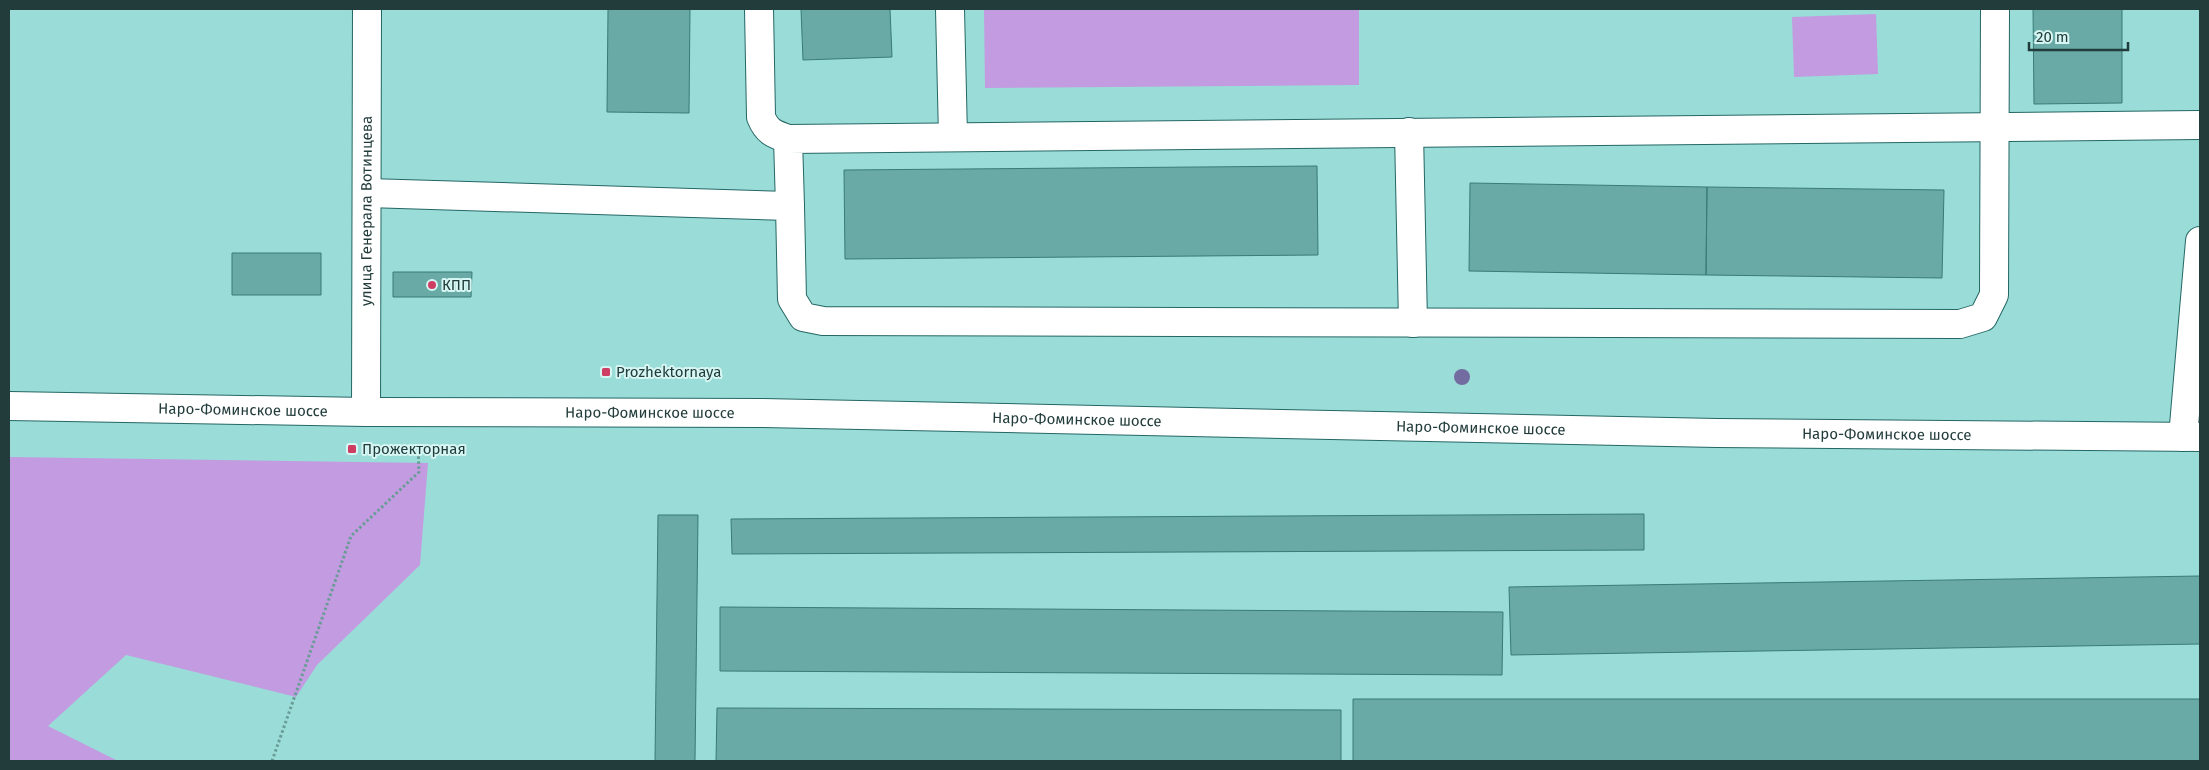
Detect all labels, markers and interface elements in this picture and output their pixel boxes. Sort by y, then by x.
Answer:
scale bar [2029,20,2128,52]
text: 20 m [2036,28,2069,46]
street label: улица Генерала Вотинцева [357,116,376,306]
place label: КПП [442,276,471,294]
marker: КПП [426,279,438,291]
place label: Prozhektornaya [616,363,721,381]
marker: Prozhektornaya [600,366,612,378]
street label: Наро-Фоминское шоссе [158,400,328,420]
street label: Наро-Фоминское шоссе [565,404,735,422]
street label: Наро-Фоминское шоссе [992,409,1162,430]
street label: Наро-Фоминское шоссе [1396,417,1566,439]
street label: Наро-Фоминское шоссе [1802,425,1972,444]
place label: Прожекторная [362,440,466,458]
marker: Прожекторная [346,443,358,455]

